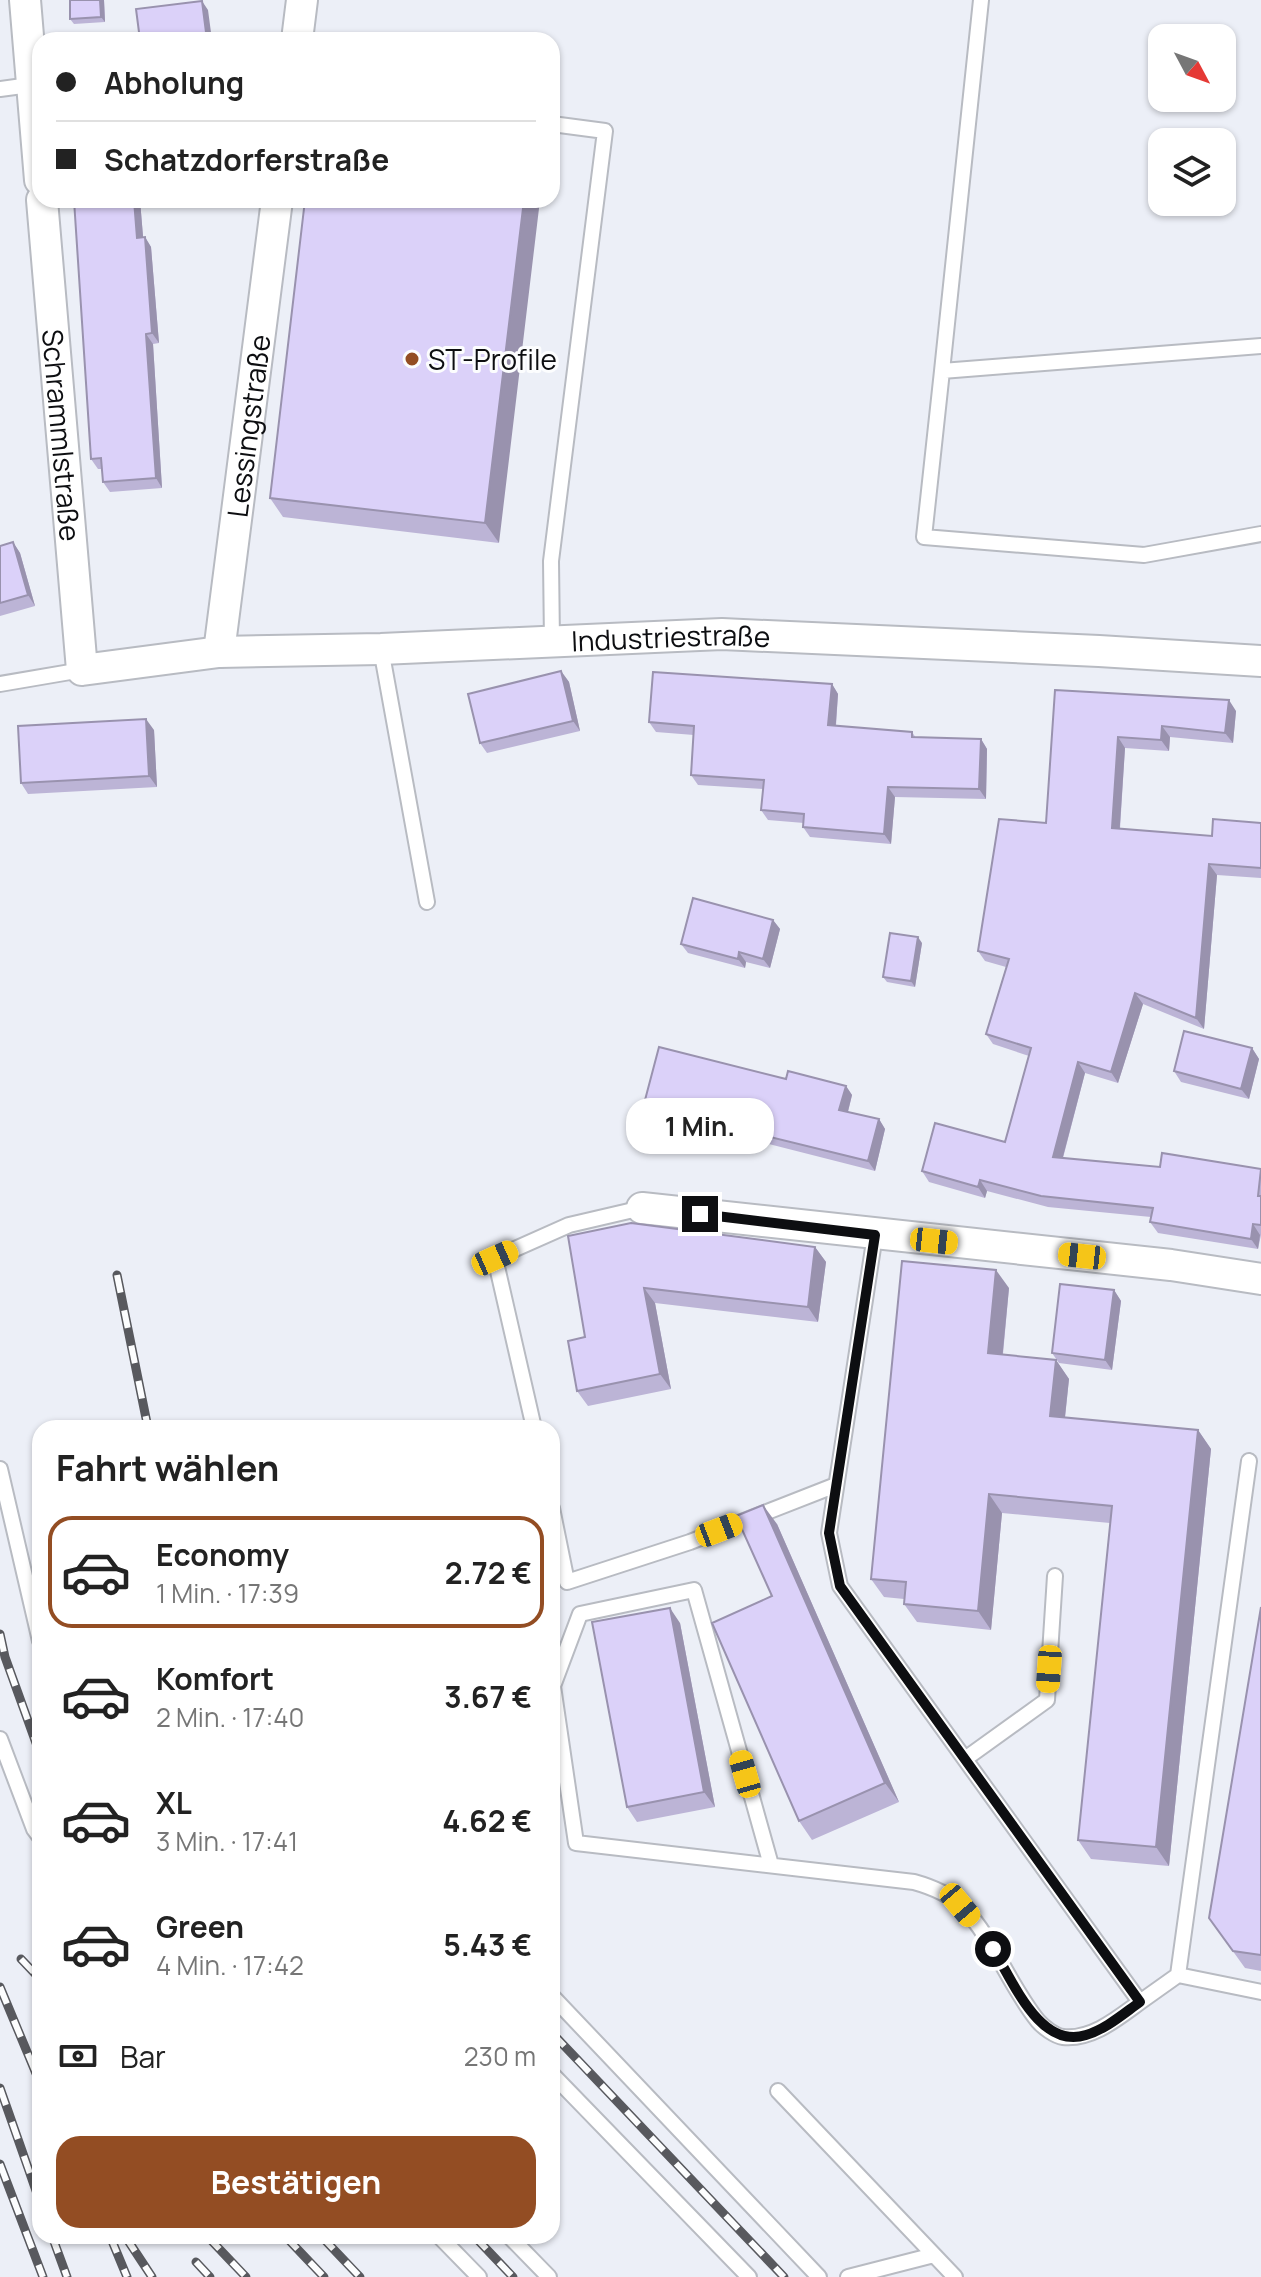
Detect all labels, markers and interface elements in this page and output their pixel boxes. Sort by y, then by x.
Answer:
north arrow [1148,24,1236,112]
map controls [1148,24,1236,216]
text: Abholung [104,62,244,103]
button: layers [1148,128,1236,216]
text: Schatzdorferstraße [104,139,389,180]
street label: Schrammlstraße [34,328,90,543]
street label: Lessingstraße [217,332,279,520]
place label: ST-Profile [428,340,557,378]
marker: ST-Profile [403,350,421,368]
street label: Industriestraße [570,615,771,660]
callout: 1 Min. [626,1098,774,1154]
text: 1 Min. [665,1108,735,1144]
route end [682,1196,718,1232]
car [909,1227,959,1255]
car [468,1237,522,1279]
car [1057,1242,1107,1270]
text: Fahrt wählen [56,1443,279,1492]
car [692,1510,746,1550]
text: Economy [156,1534,289,1575]
icon: car [60,1536,132,1608]
text: 2.72 € [445,1552,532,1593]
text: 1 Min. · 17:39 [156,1575,299,1611]
car [1035,1644,1063,1694]
text: Komfort [156,1658,274,1699]
icon: car [60,1660,132,1732]
text: 3.67 € [444,1676,532,1717]
text: 2 Min. · 17:40 [156,1699,304,1735]
car [727,1748,763,1800]
text: XL [156,1782,192,1823]
icon: car [60,1784,132,1856]
text: 4.62 € [442,1800,532,1841]
text: 3 Min. · 17:41 [156,1823,298,1859]
car [935,1879,985,1931]
text: Green [156,1906,244,1947]
icon: car [60,1908,132,1980]
text: 5.43 € [443,1924,532,1965]
route start [975,1931,1011,1967]
text: 4 Min. · 17:42 [156,1947,304,1983]
icon: cash [56,2034,100,2078]
text: Bar [120,2036,166,2077]
text: 230 m [464,2038,536,2074]
button: Bestätigen [56,2136,536,2228]

